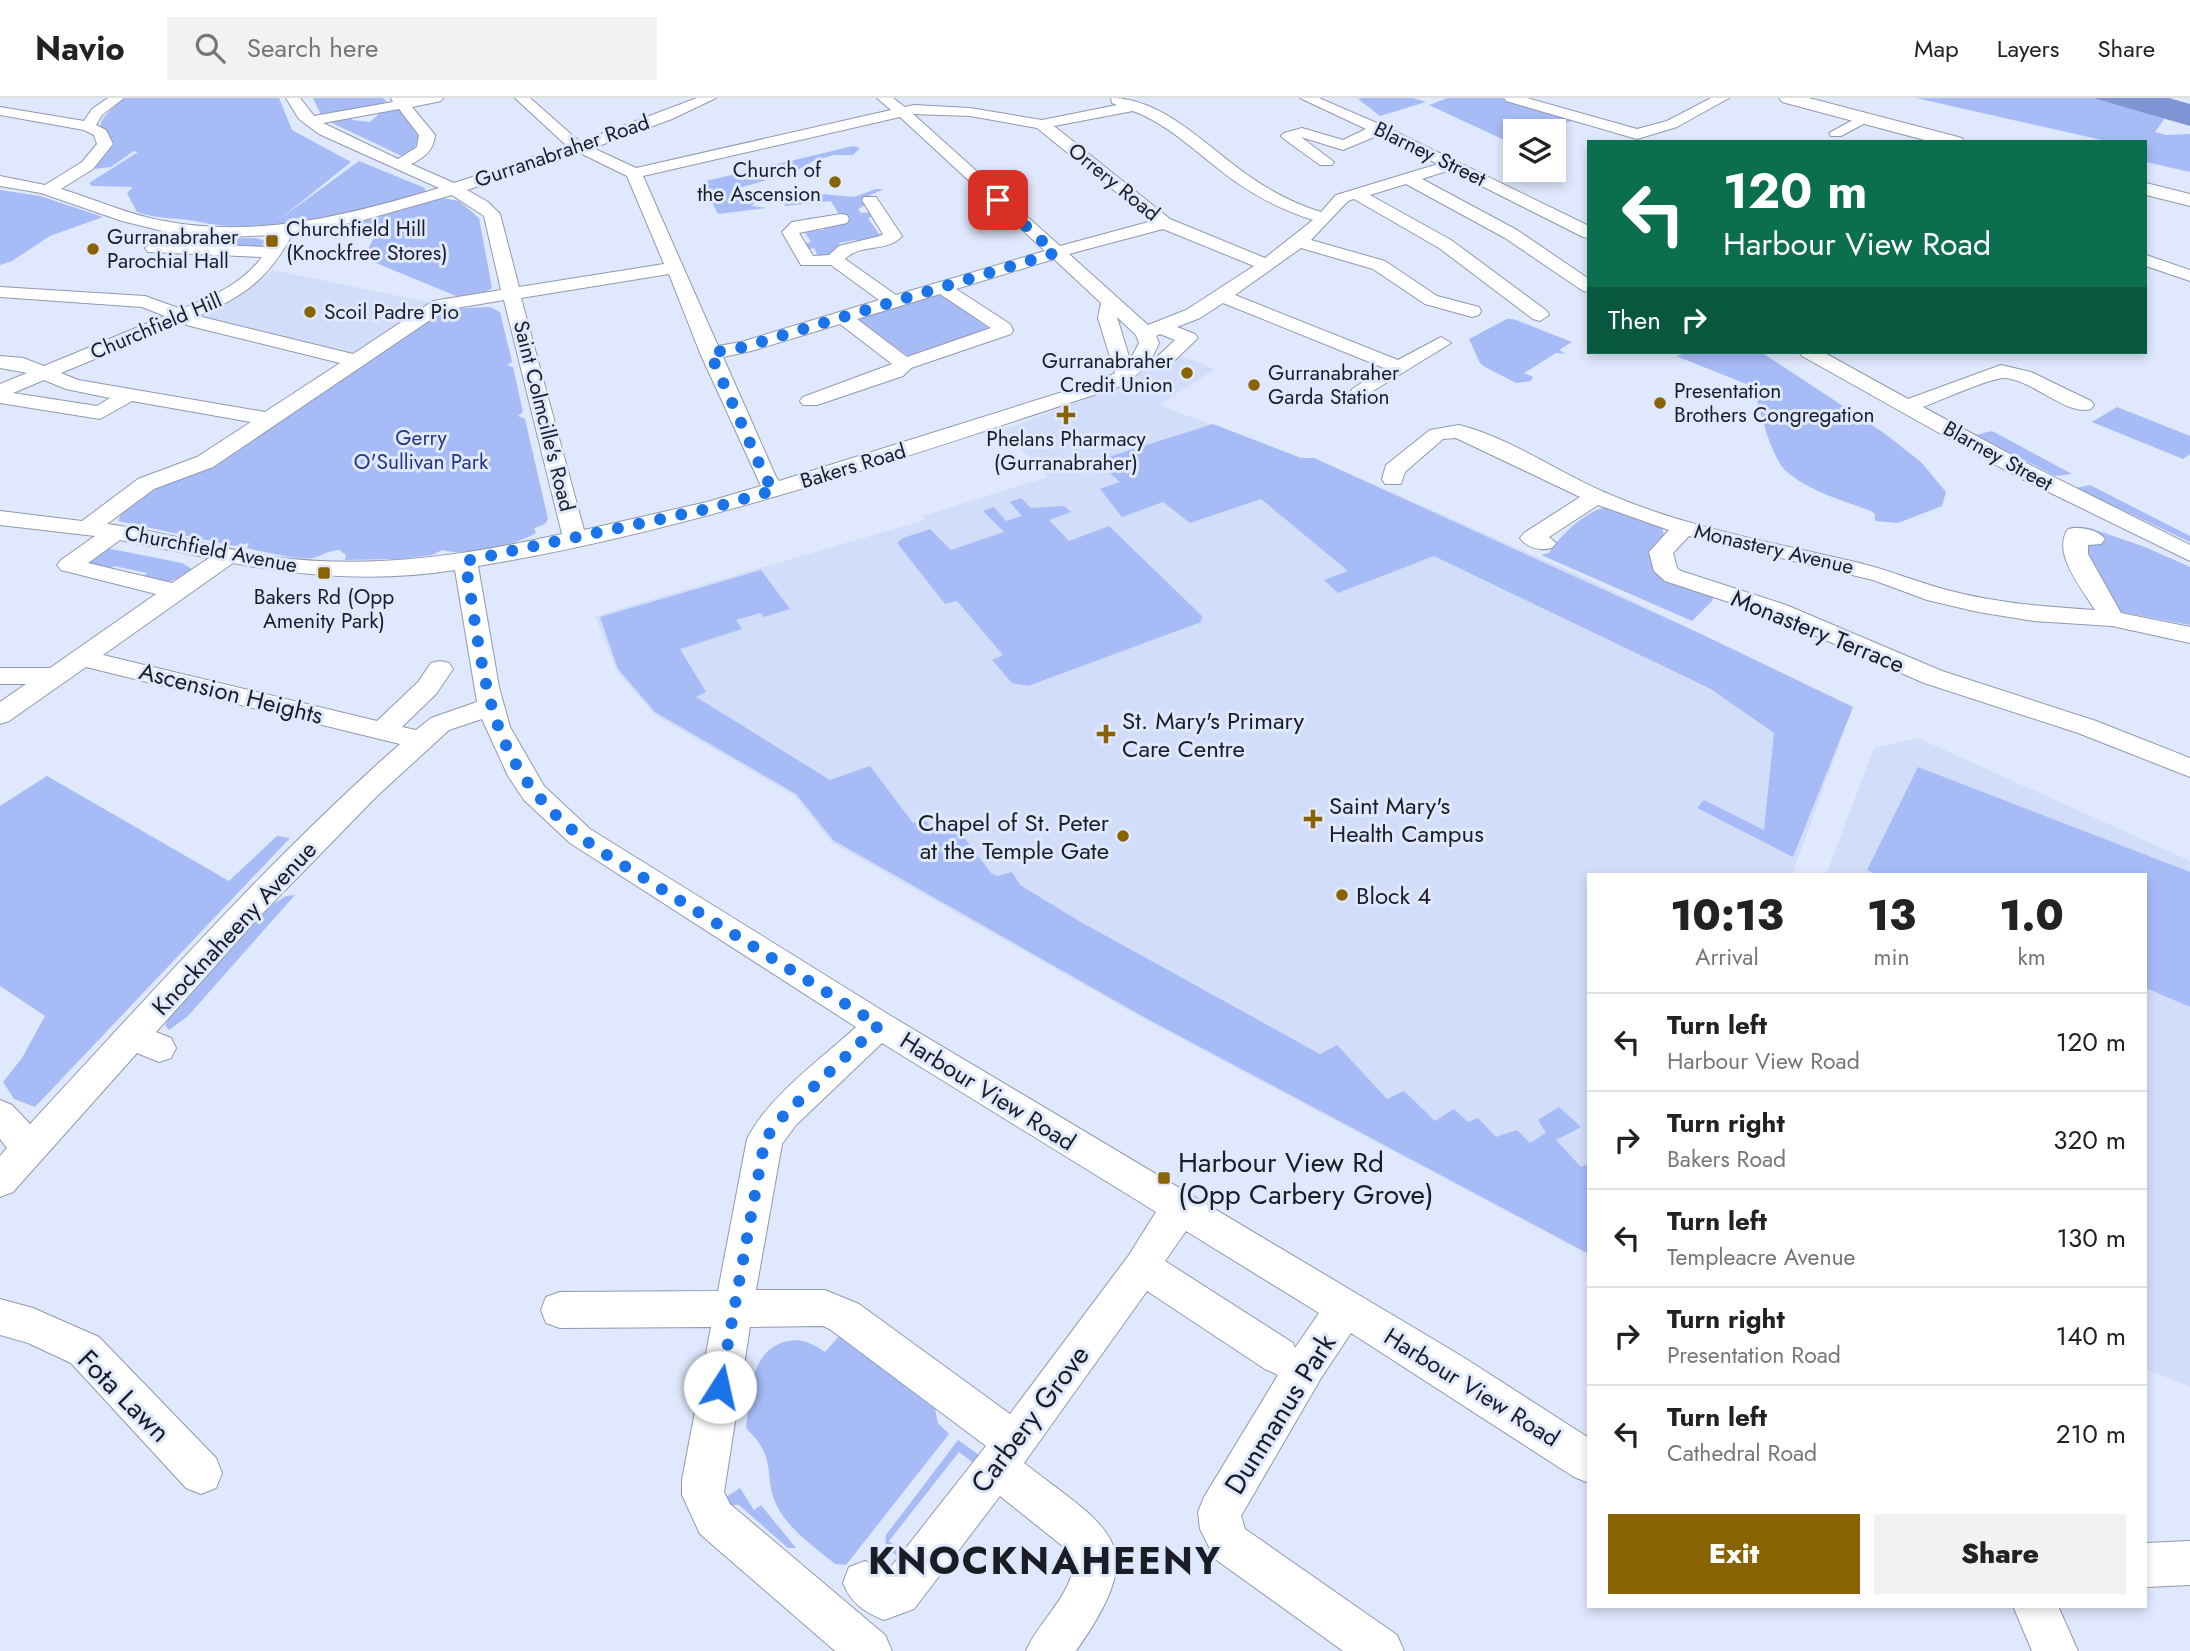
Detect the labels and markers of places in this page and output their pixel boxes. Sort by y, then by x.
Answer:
place label: Church of the Ascension [697,155,822,209]
pin [968,170,1028,230]
marker: Church of the Ascension [827,174,843,190]
place label: Churchfield Hill (Knockfree Stores) [286,214,448,268]
place label: Gurranabraher Parochial Hall [107,222,239,276]
marker: Churchfield Hill (Knockfree Stores) [264,233,280,249]
marker: Gurranabraher Parochial Hall [85,241,101,257]
place label: Scoil Padre Pio [324,297,459,327]
marker: Scoil Padre Pio [302,304,318,320]
place label: Gurranabraher Credit Union [1042,346,1174,400]
place label: Gurranabraher Garda Station [1268,358,1400,412]
marker: Gurranabraher Credit Union [1179,365,1195,381]
place label: Presentation Brothers Congregation [1674,376,1875,430]
marker: Gurranabraher Garda Station [1246,377,1262,393]
marker: Presentation Brothers Congregation [1652,395,1668,411]
marker: Phelans Pharmacy (Gurranabraher) [1058,407,1074,423]
place label: Phelans Pharmacy (Gurranabraher) [986,424,1147,478]
marker: Bakers Rd (Opp Amenity Park) [316,565,332,581]
place label: Bakers Rd (Opp Amenity Park) [254,582,394,636]
place label: St. Mary's Primary Care Centre [1122,703,1304,766]
marker: St. Mary's Primary Care Centre [1096,724,1116,744]
place label: Saint Mary's Health Campus [1329,788,1484,851]
place label: Chapel of St. Peter at the Temple Gate [918,805,1110,868]
marker: Saint Mary's Health Campus [1303,809,1323,829]
marker: Chapel of St. Peter at the Temple Gate [1115,828,1131,844]
place label: Block 4 [1356,878,1431,913]
marker: Block 4 [1334,887,1350,903]
place label: Harbour View Rd (Opp Carbery Grove) [1178,1142,1434,1215]
marker: Harbour View Rd (Opp Carbery Grove) [1156,1170,1172,1186]

